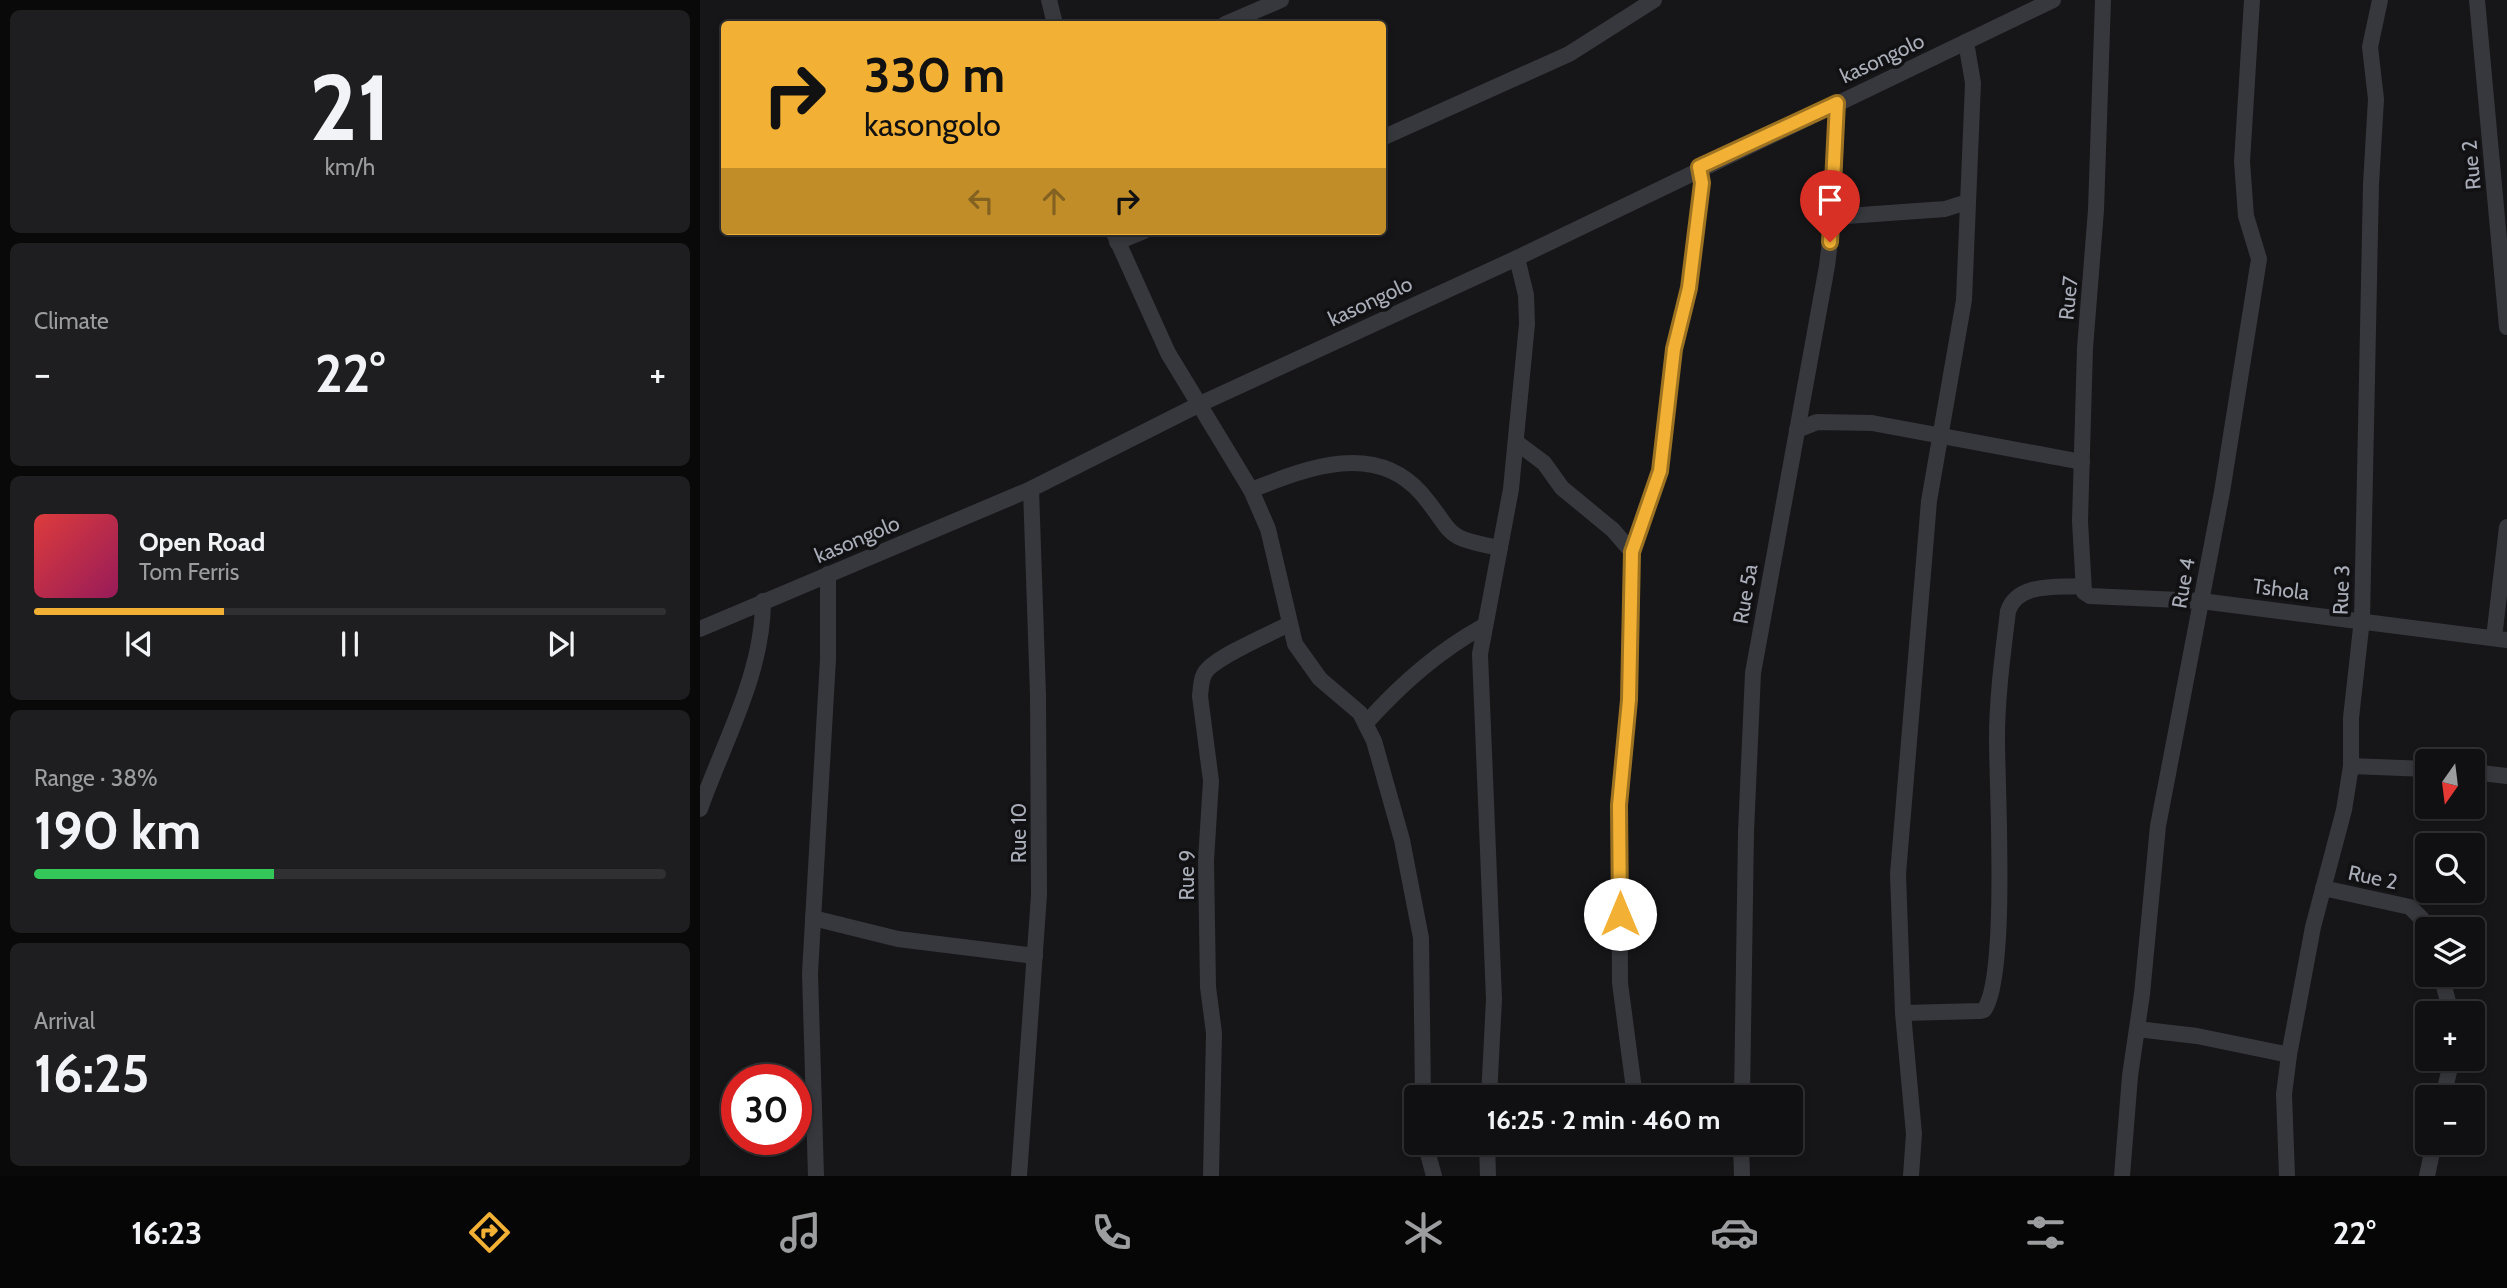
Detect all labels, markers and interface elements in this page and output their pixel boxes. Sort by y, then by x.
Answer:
street label: kasongolo [1836,28,1928,88]
text: 330 m [864,45,1005,104]
icon: right [749,49,840,140]
text: 21 [309,52,391,163]
text: kasongolo [864,105,1001,144]
street label: Rue 2 [2456,139,2486,191]
text: km/h [325,153,375,181]
pin [1800,170,1860,242]
icon: arrive [1811,181,1849,219]
icon: left [962,182,1000,220]
icon: ahead [1035,182,1073,220]
icon: right [1108,182,1146,220]
street label: kasongolo [1324,271,1416,331]
street label: Rue7 [2053,274,2083,321]
text: Climate [34,307,109,335]
text: 22° [315,342,385,405]
text: − [34,350,51,397]
text: + [649,350,666,397]
street label: kasongolo [811,510,903,568]
text: Open Road [139,526,265,558]
street label: Rue 4 [2166,556,2200,610]
text: Tom Ferris [139,558,239,586]
street label: Rue 5a [1727,562,1763,626]
street label: Rue 3 [2328,564,2354,616]
street label: Tshola [2251,573,2311,605]
icon: previous [120,625,158,663]
icon: pause [331,625,369,663]
icon: next [542,625,580,663]
north arrow [2415,749,2485,819]
map controls [2415,749,2485,1155]
text: Range · 38% [34,764,158,792]
text: 190 km [34,799,201,862]
street label: Rue 10 [1006,803,1031,863]
button: search [2415,833,2485,903]
street label: Rue 9 [1174,850,1199,900]
street label: Rue 2 [2346,860,2400,894]
position arrow [1583,877,1657,951]
button: layers [2415,917,2485,987]
button: + [2415,1001,2485,1071]
text: Arrival [34,1007,95,1035]
text: 16:25 [34,1042,149,1105]
speed limit sign: 30 [721,1064,812,1155]
button: − [2415,1085,2485,1155]
text: 16:25 · 2 min · 460 m [1487,1104,1720,1136]
icon: directions [465,1208,514,1257]
icon: music [776,1208,825,1257]
icon: phone [1087,1208,1136,1257]
icon: climate [1399,1208,1448,1257]
icon: car [1710,1208,1759,1257]
icon: filters [2021,1208,2070,1257]
text: 16:23 [131,1213,202,1252]
text: 22° [2333,1213,2376,1252]

